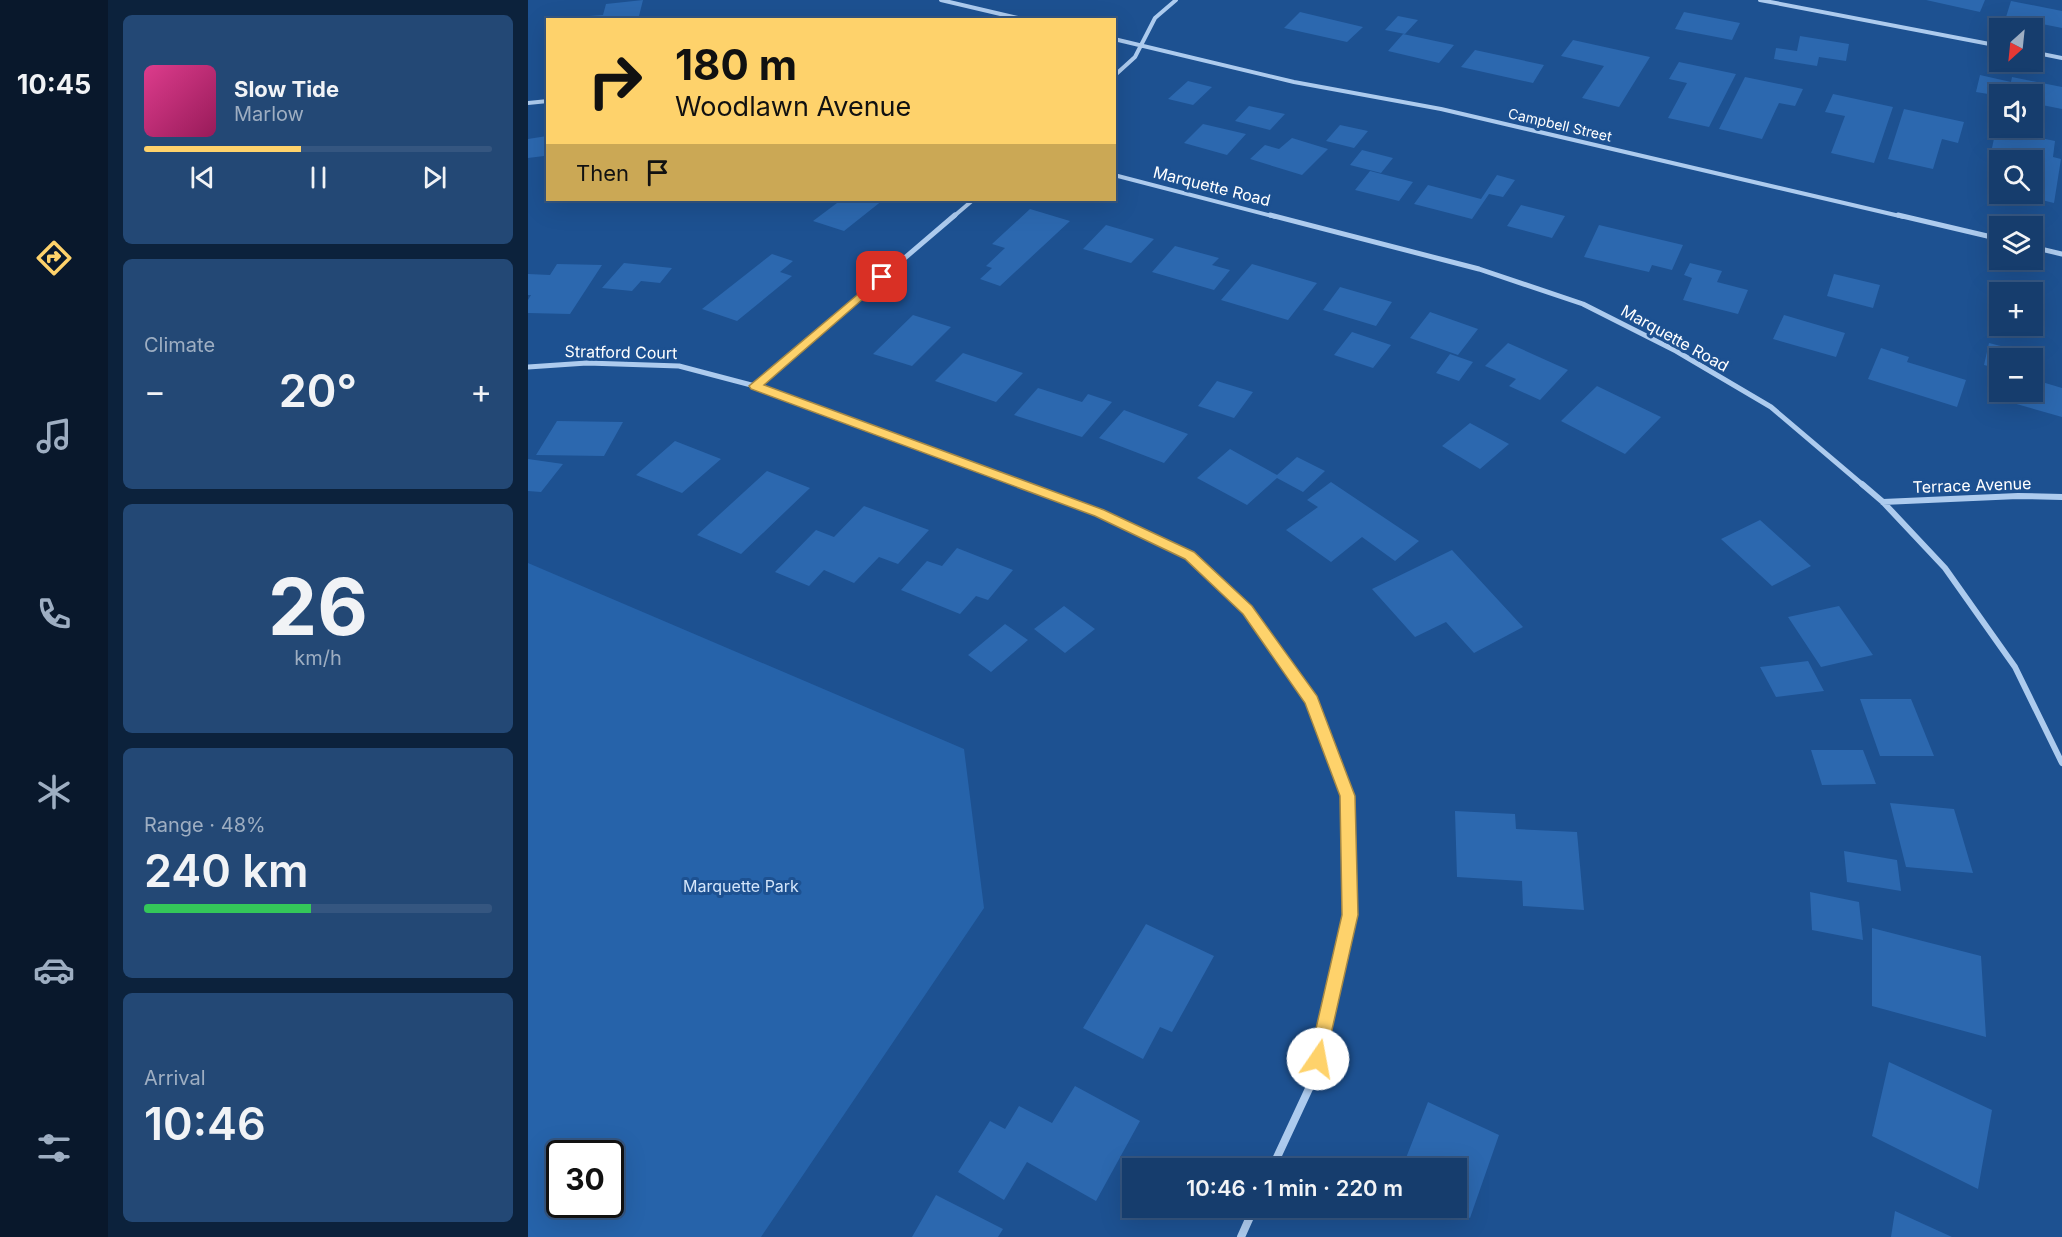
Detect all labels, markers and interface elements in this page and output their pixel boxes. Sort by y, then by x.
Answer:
north arrow [1989,18,2043,72]
map controls [1989,18,2043,402]
text: 180 m [675,39,797,90]
icon: right [576,42,654,120]
text: 10:45 [17,68,91,101]
text: Slow Tide [234,76,339,102]
button: sound [1989,84,2043,138]
text: Woodlawn Avenue [675,90,911,123]
text: Marlow [234,102,304,126]
street label: Campbell Street [1507,104,1614,145]
button: search [1989,150,2043,204]
icon: arrive [641,156,674,189]
text: Then [576,160,629,186]
icon: previous [186,161,219,194]
icon: pause [302,161,335,194]
icon: next [418,161,451,194]
street label: Marquette Road [1151,162,1273,210]
button: layers [1989,216,2043,270]
icon: directions [33,237,75,279]
pin [856,251,907,302]
icon: arrive [865,260,898,293]
button: + [1989,282,2043,336]
street label: Marquette Road [1618,300,1732,376]
text: Climate [144,333,215,357]
street label: Stratford Court [564,341,678,363]
button: − [1989,348,2043,402]
text: 20° [279,363,357,418]
text: − [144,371,166,411]
text: + [470,371,492,411]
icon: music [33,415,75,457]
street label: Terrace Avenue [1912,473,2032,497]
text: 26 [268,559,368,654]
icon: phone [33,593,75,635]
text: km/h [294,646,342,670]
icon: climate [33,771,75,813]
text: Range · 48% [144,813,266,837]
text: 240 km [144,843,308,898]
park label: Marquette Park [683,876,799,896]
icon: car [33,949,75,991]
position arrow [1286,1027,1350,1091]
text: Arrival [144,1066,206,1090]
text: 10:46 [144,1096,266,1151]
icon: filters [33,1127,75,1169]
speed limit sign: 30 [546,1140,624,1218]
text: 10:46 · 1 min · 220 m [1186,1175,1403,1201]

